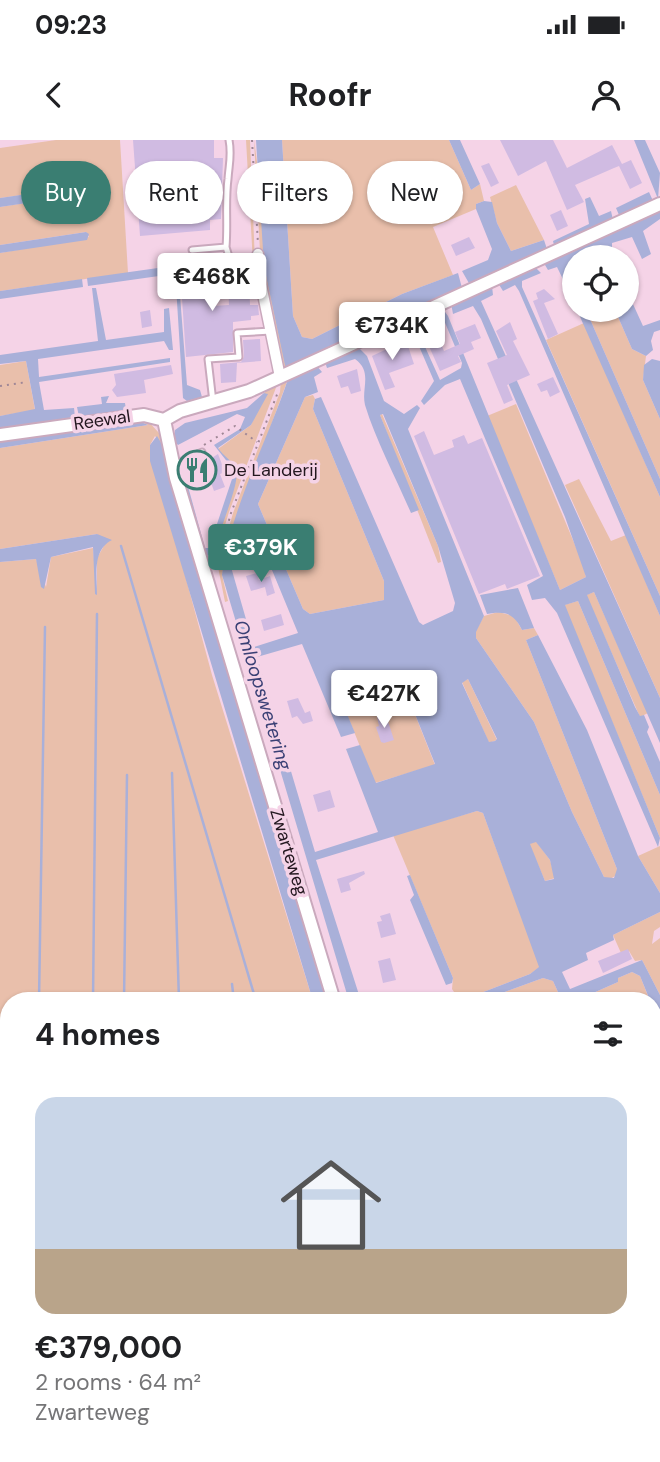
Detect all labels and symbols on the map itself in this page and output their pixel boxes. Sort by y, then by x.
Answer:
pin: €468K [163,254,261,313]
pin: €734K [343,302,441,362]
street label: Reewal [72,404,132,436]
restaurant icon: De Landerij [176,449,218,491]
place label: De Landerij [224,458,318,482]
pin: €379K [212,524,310,584]
water label: Omloopswetering [228,617,298,774]
pin: €427K [335,670,433,730]
street label: Zwarteweg [264,806,314,898]

